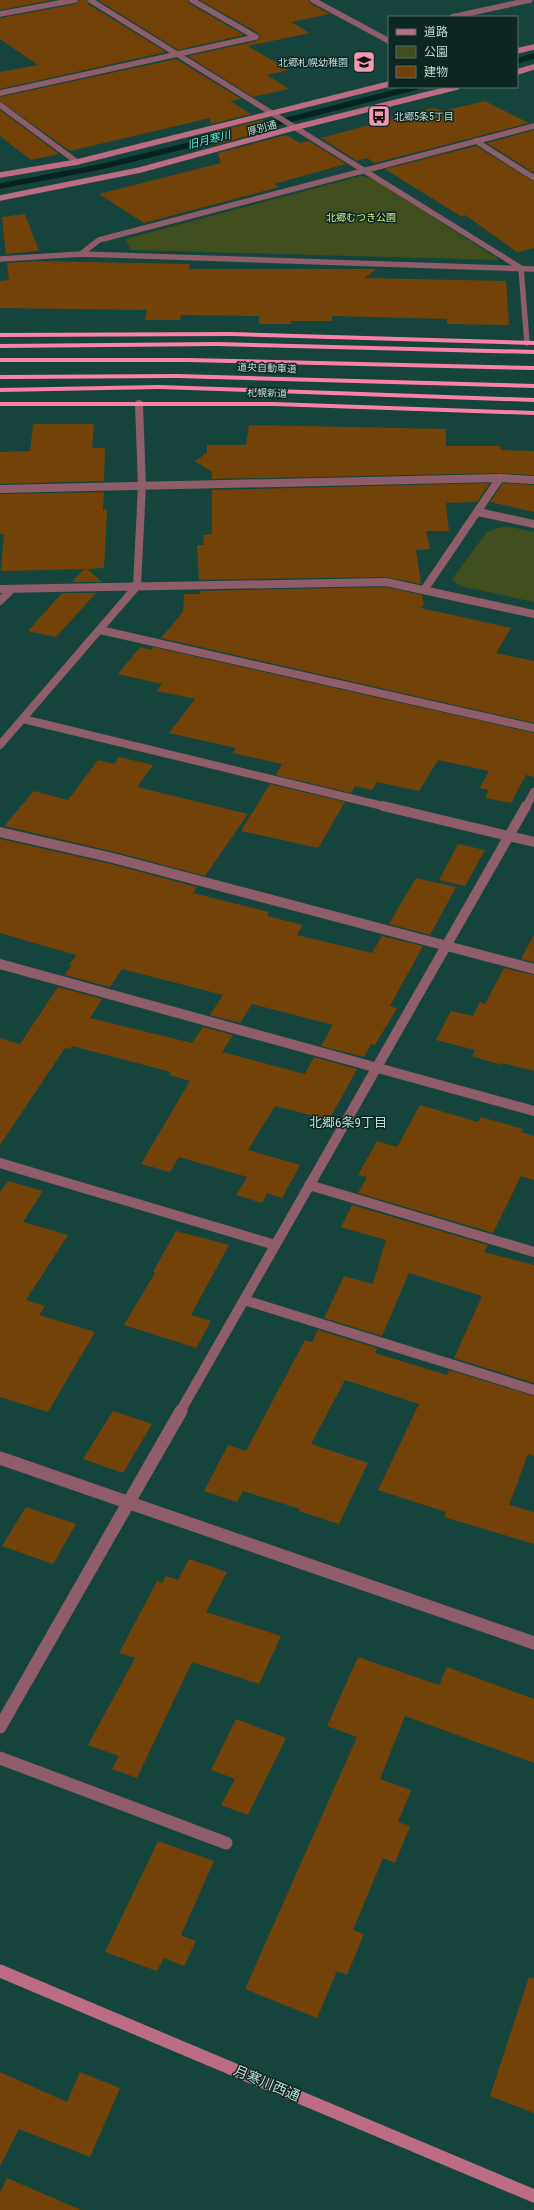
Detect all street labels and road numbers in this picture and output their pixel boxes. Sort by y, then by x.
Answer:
street label: 厚別通 [246,119,278,137]
street label: 道央自動車道 [237,361,297,375]
street label: 札幌新道 [247,387,287,399]
street label: 月寒川西通 [232,2062,302,2104]

